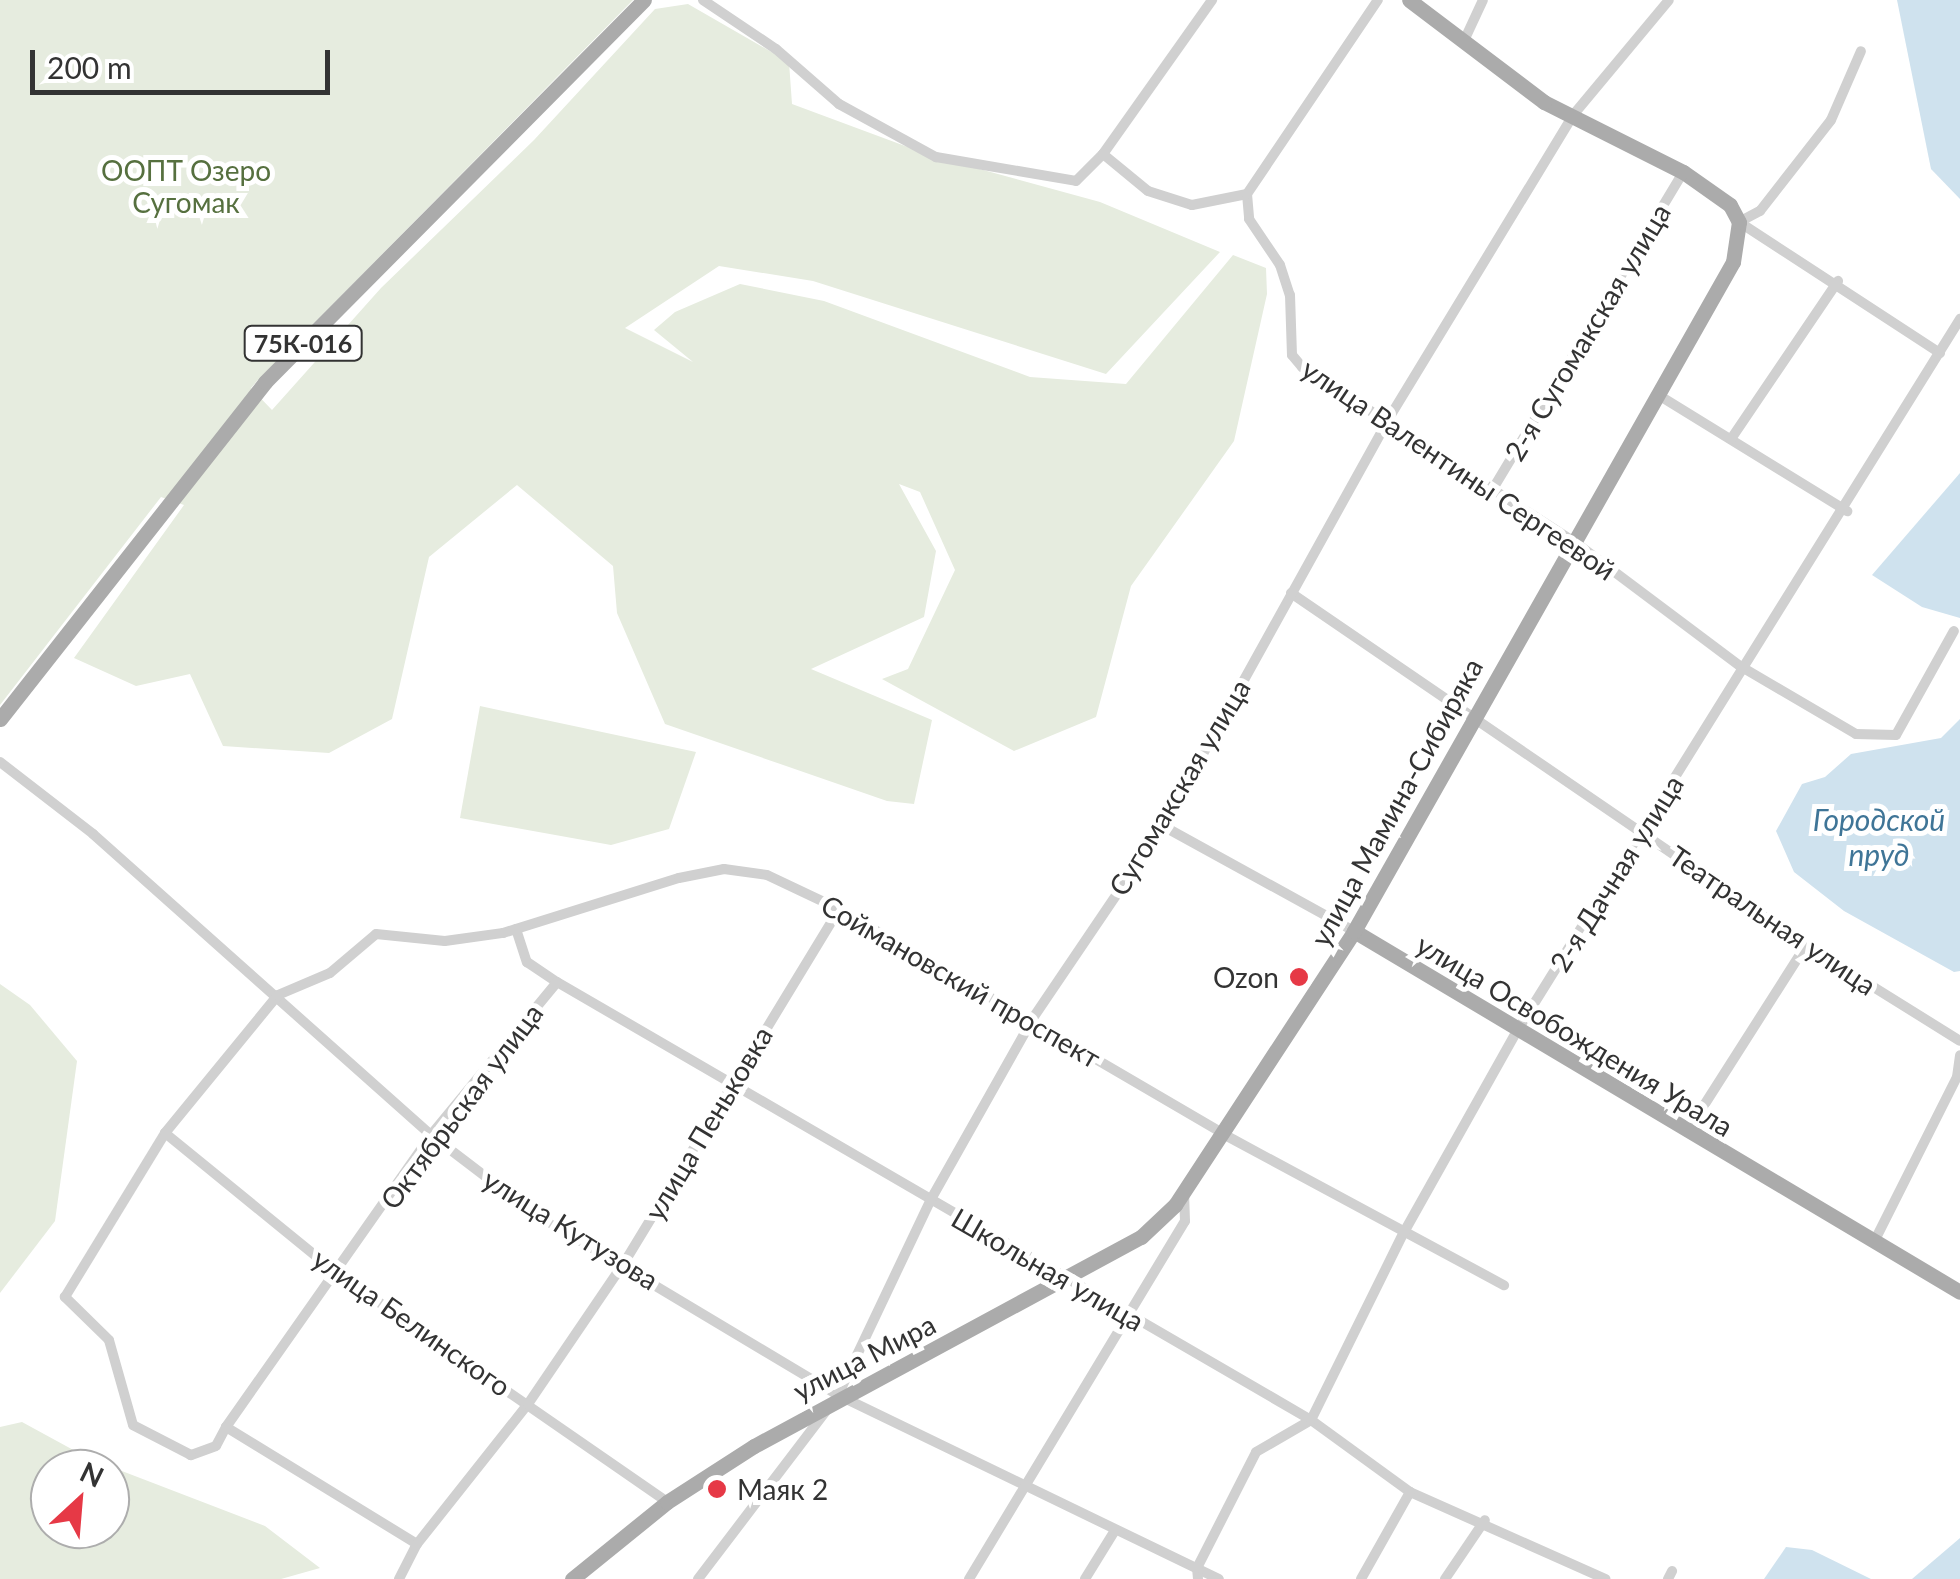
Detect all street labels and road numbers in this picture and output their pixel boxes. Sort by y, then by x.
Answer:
street label: 2-я Сугомакская улица [1497,197,1677,467]
road number: 75К-016 [243,323,363,363]
street label: улица Валентины Сергеевой [1296,351,1622,587]
street label: улица Мамина-Сибиряка [1303,652,1489,952]
street label: Сугомакская улица [1101,673,1257,901]
street label: 2-я Дачная улица [1542,769,1690,977]
street label: Театральная улица [1663,838,1883,1002]
street label: Соймановский проспект [815,887,1107,1075]
street label: улица Освобождения Урала [1411,927,1739,1143]
street label: Октябрьская улица [373,997,549,1215]
street label: улица Пеньковка [637,1020,779,1226]
street label: улица Кутузова [477,1162,665,1296]
street label: Школьная улица [946,1200,1150,1338]
street label: улица Белинского [307,1241,517,1403]
street label: улица Мира [787,1307,941,1407]

